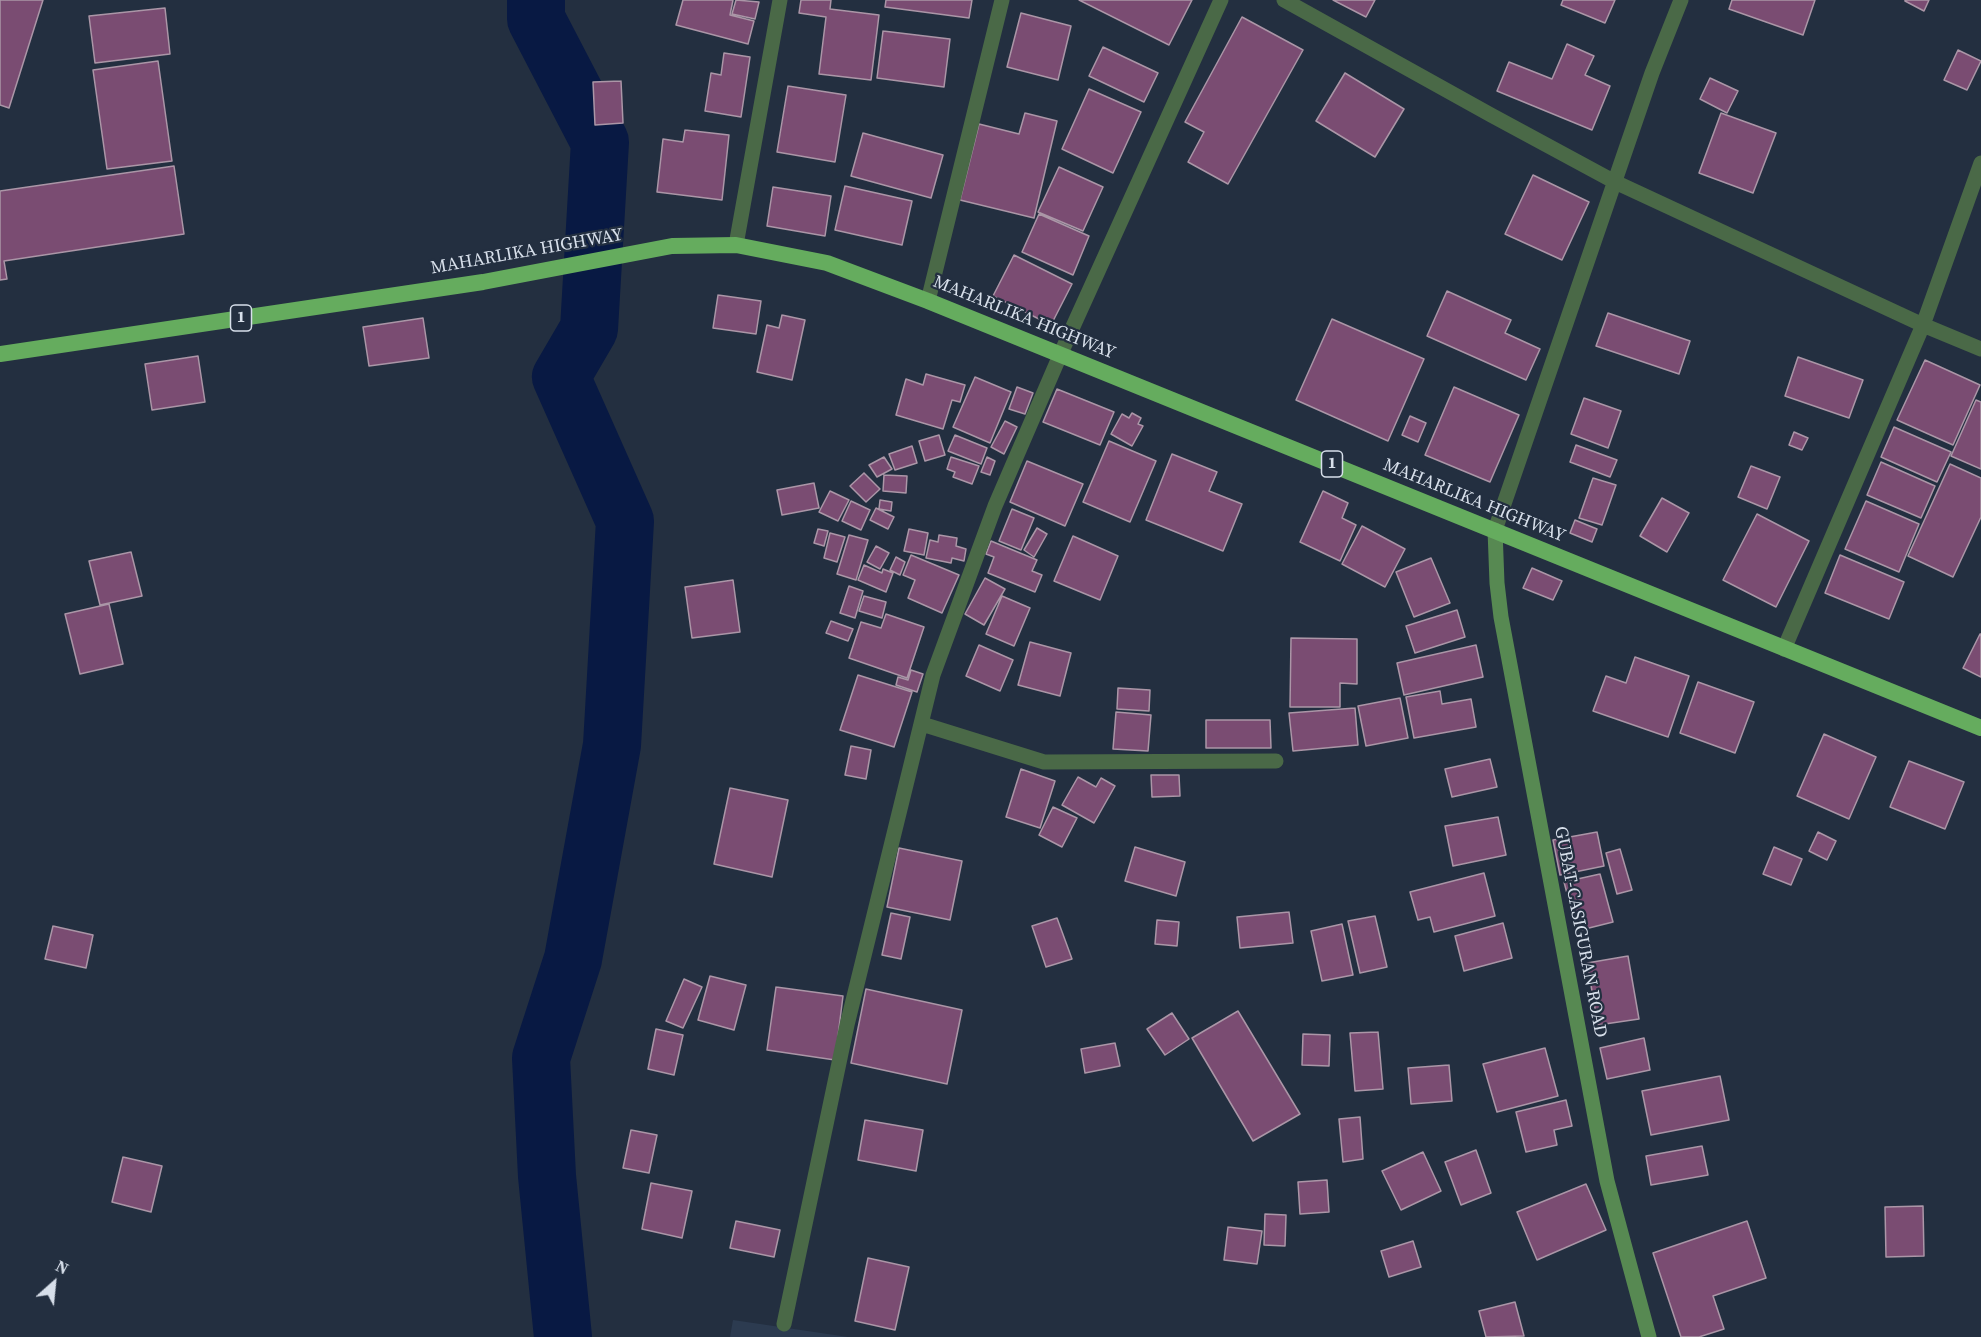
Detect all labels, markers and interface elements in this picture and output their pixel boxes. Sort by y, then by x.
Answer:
street label: MAHARLIKA HIGHWAY [429,224,625,280]
street label: MAHARLIKA HIGHWAY [930,271,1118,365]
road number: 1 [230,305,252,331]
road number: 1 [1322,451,1342,477]
street label: MAHARLIKA HIGHWAY [1380,454,1568,548]
street label: GUBAT-CASIGURAN ROAD [1549,825,1611,1039]
north arrow [24,1253,84,1313]
text: N [52,1255,72,1279]

